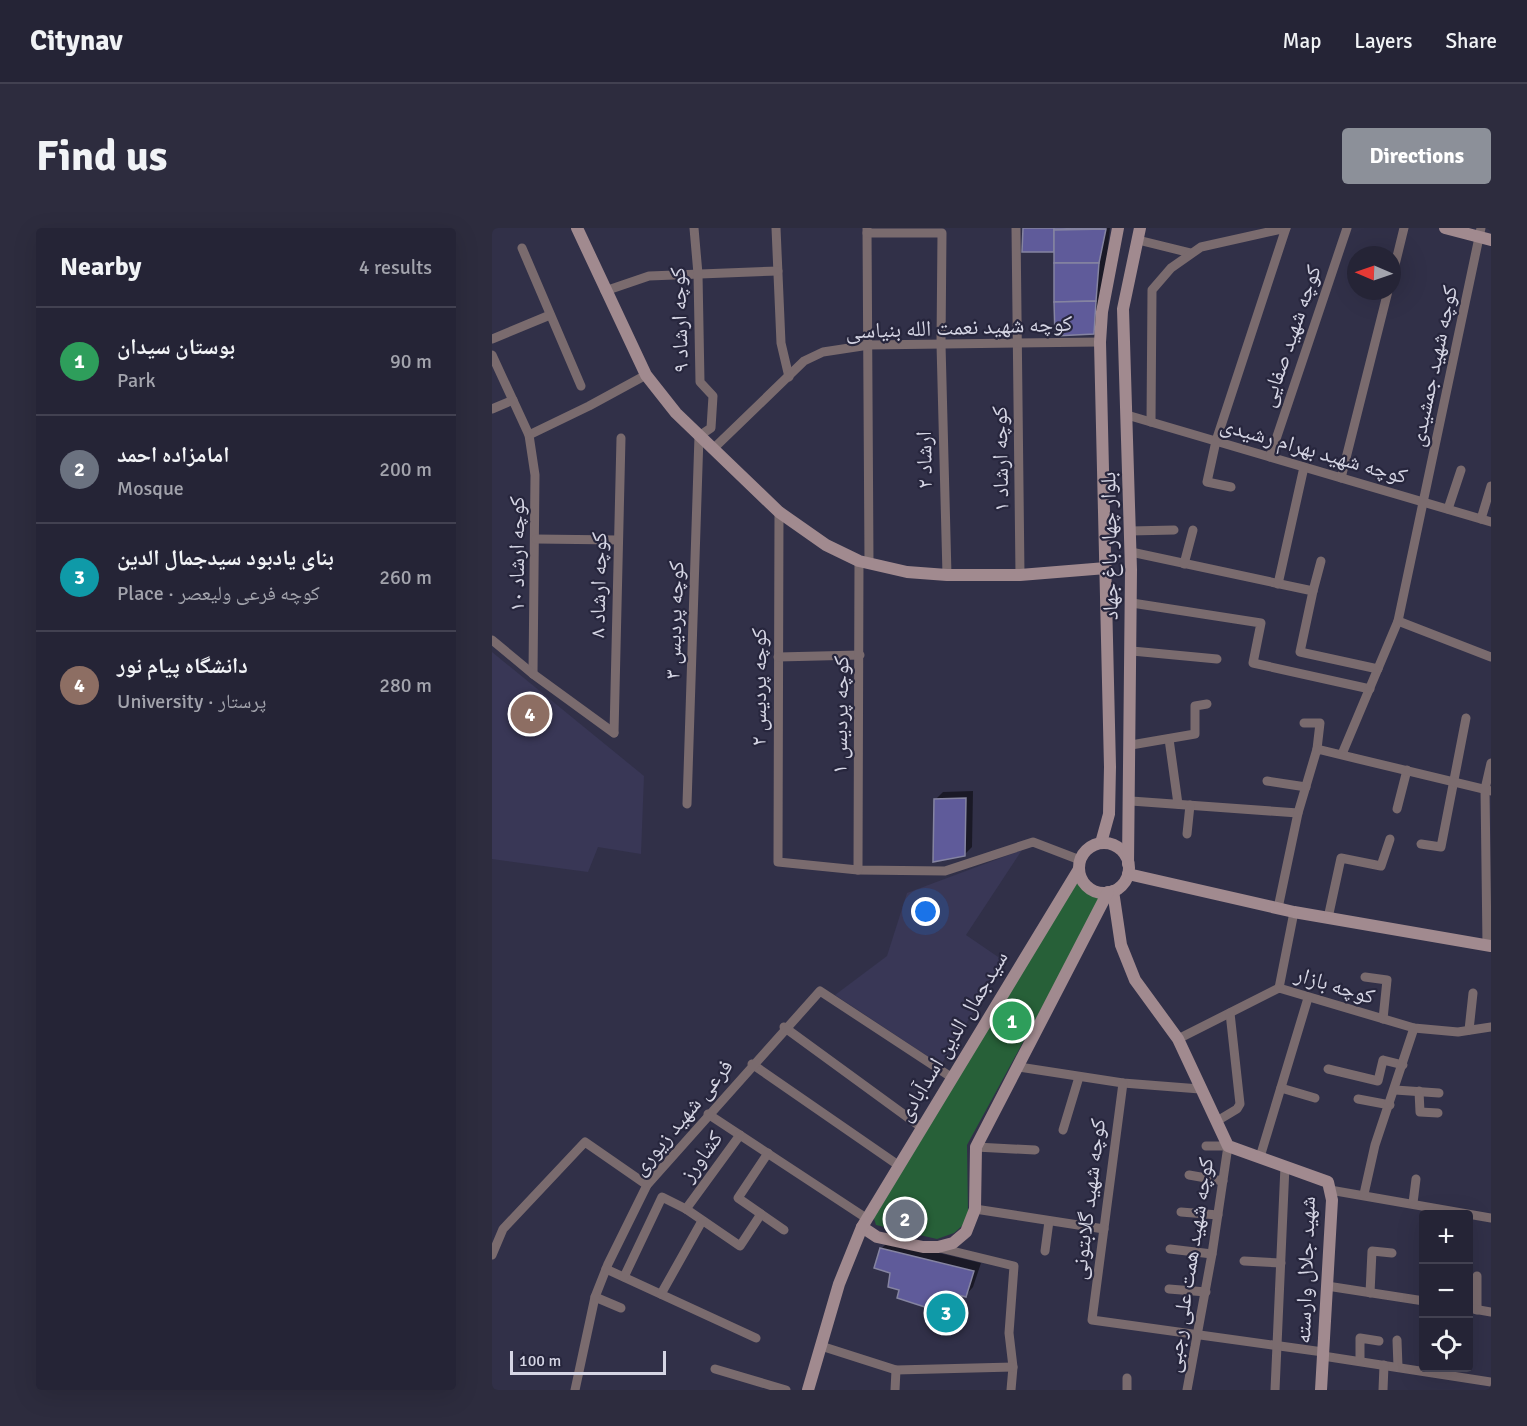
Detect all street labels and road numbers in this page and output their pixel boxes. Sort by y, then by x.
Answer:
street label: کوچه شهید صفایی [1253,262,1327,410]
street label: کوچه ارشاد ۹ [664,267,694,373]
street label: کوچه شهید جمشیدی [1403,283,1463,449]
street label: کوچه شهید نعمت الله بنیاسی [845,310,1073,344]
street label: کوچه ارشاد ۱ [986,406,1014,512]
street label: کوچه شهید بهرام رشیدی [1217,410,1411,491]
street label: ارشاد ۲ [910,431,938,489]
street label: بلوار چهار باغ جهاد [1094,472,1124,620]
street label: کوچه ارشاد ۱۰ [503,496,530,612]
street label: کوچه ارشاد ۸ [584,532,612,638]
street label: کوچه پردیس ۳ [658,560,690,680]
street label: کوچه پردیس ۲ [745,628,772,746]
street label: کوچه پردیس ۱ [825,656,855,774]
street label: سیدجمال الدین اسدآبادی [890,946,1014,1126]
street label: کوچه بازار [1291,960,1378,1010]
street label: فرعی شهید زیوری [625,1053,739,1181]
street label: کوچه شهید گلابتونی [1065,1117,1111,1281]
street label: کشاورز [673,1125,729,1188]
street label: کوچه شهید همت علی رجبی [1159,1155,1219,1375]
street label: شهید جلال وارسته [1289,1196,1321,1344]

